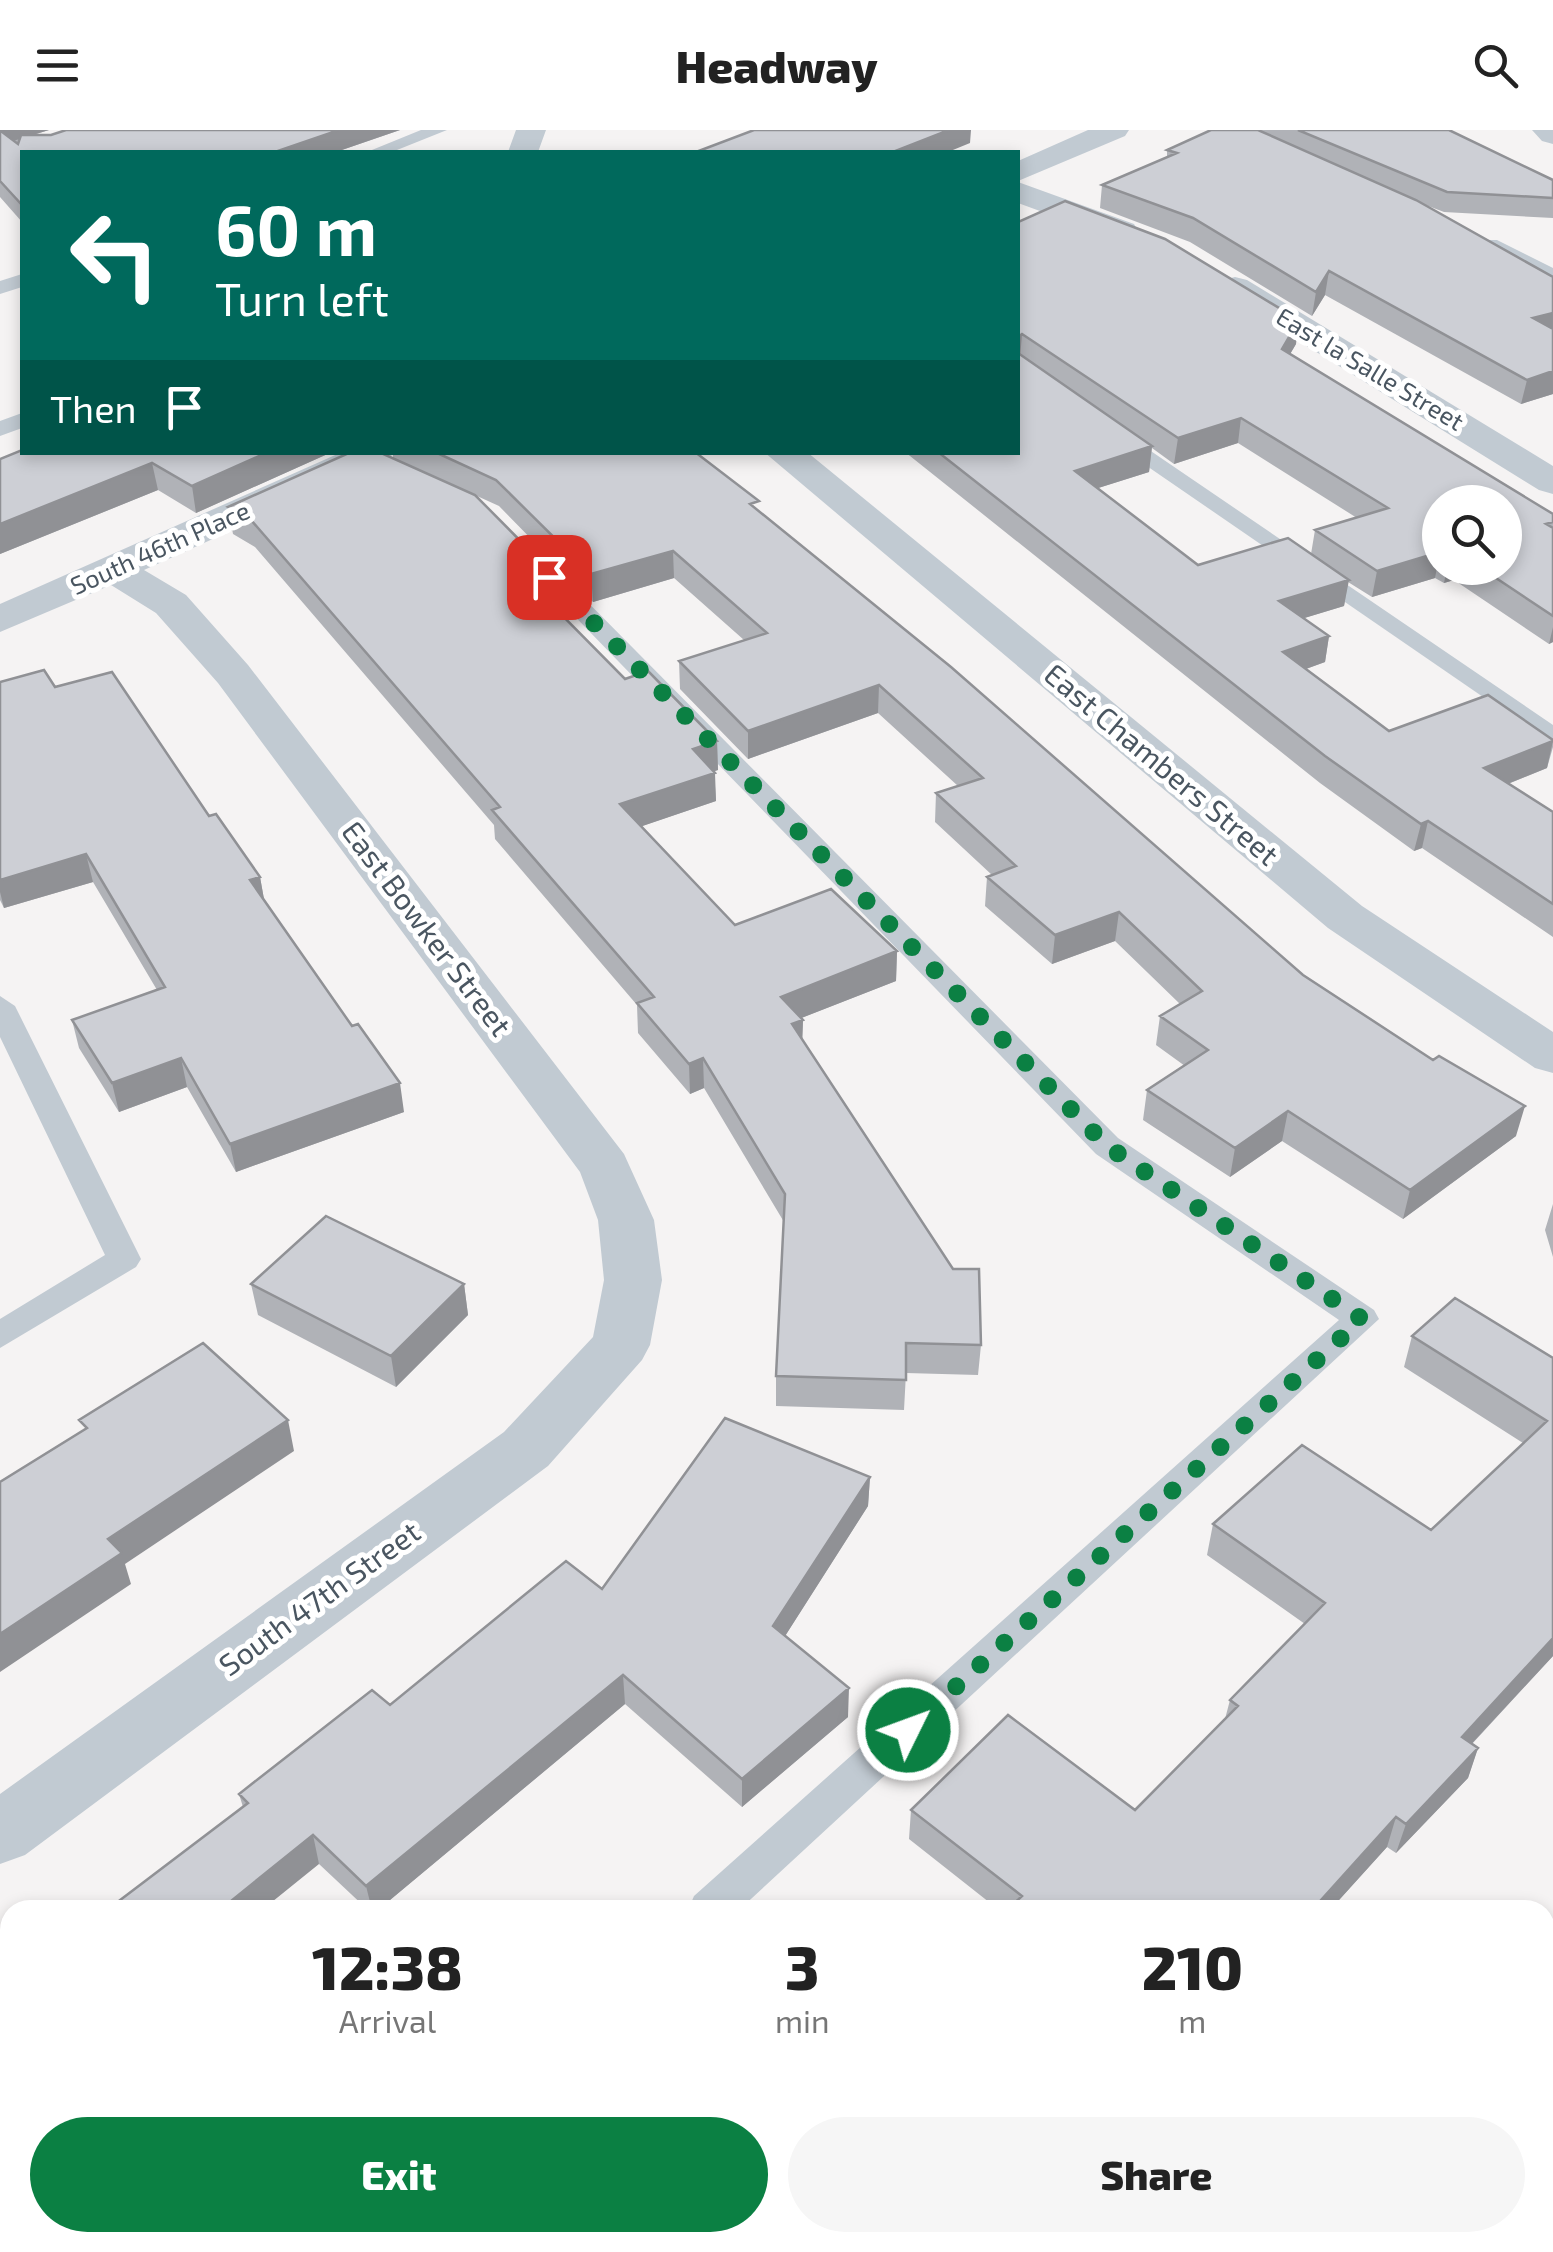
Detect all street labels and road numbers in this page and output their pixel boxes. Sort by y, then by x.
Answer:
street label: East la Salle Street [1271,300,1470,436]
street label: South 46th Place [65,494,254,600]
street label: East Chambers Street [1038,655,1287,872]
street label: East Bowker Street [335,813,520,1042]
street label: South 47th Street [211,1513,426,1682]

